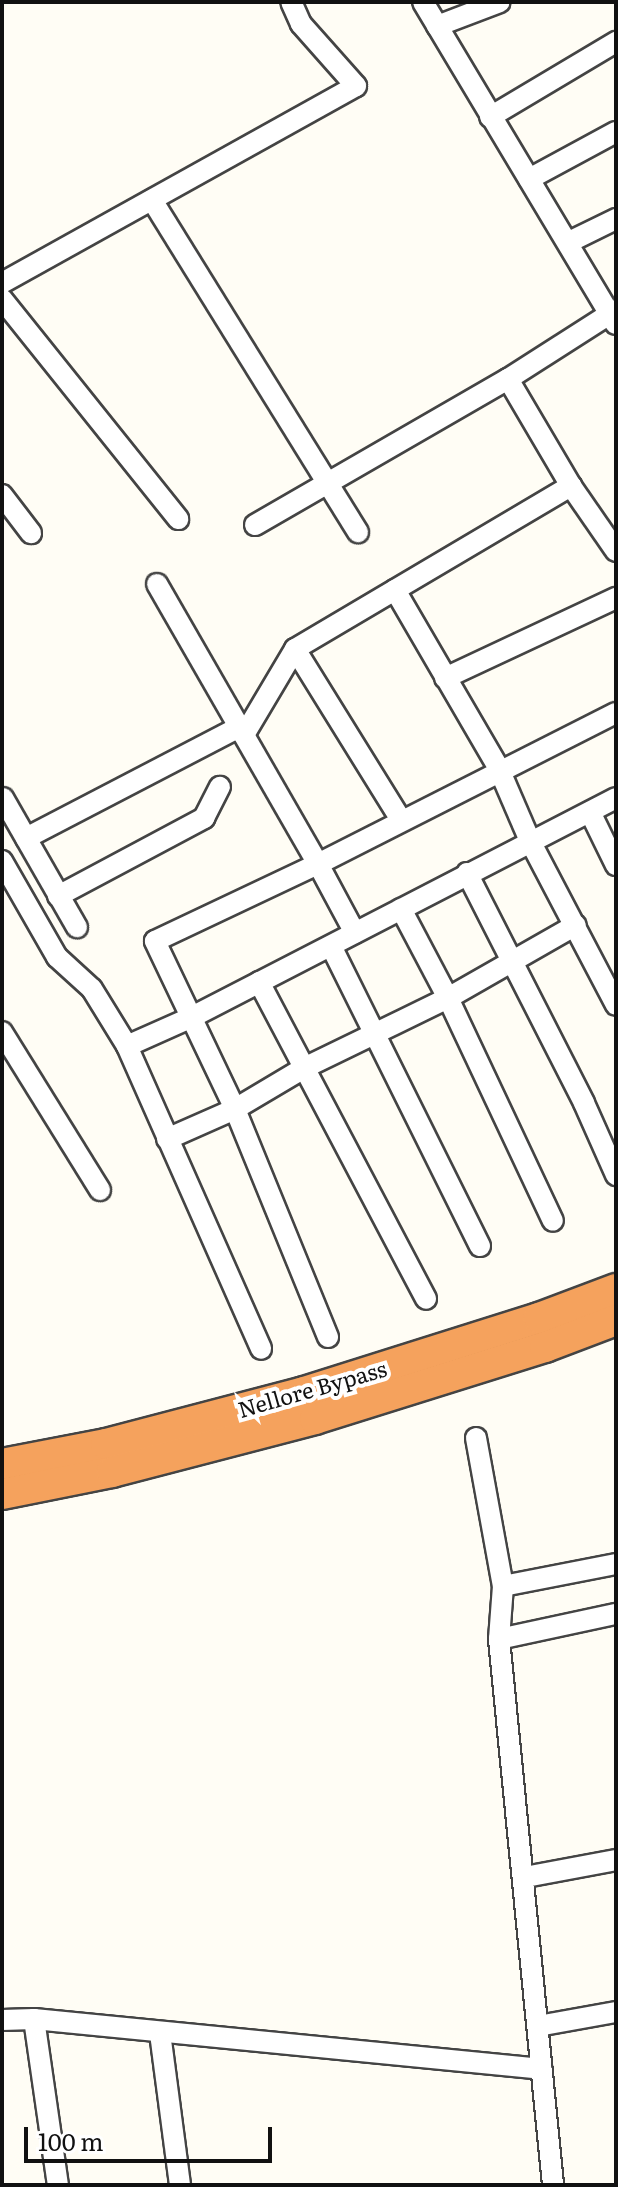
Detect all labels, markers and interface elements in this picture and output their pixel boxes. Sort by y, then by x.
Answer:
street label: Nellore Bypass [235,1354,389,1422]
scale bar [28,2111,276,2161]
text: 100 m [38,2123,104,2158]

